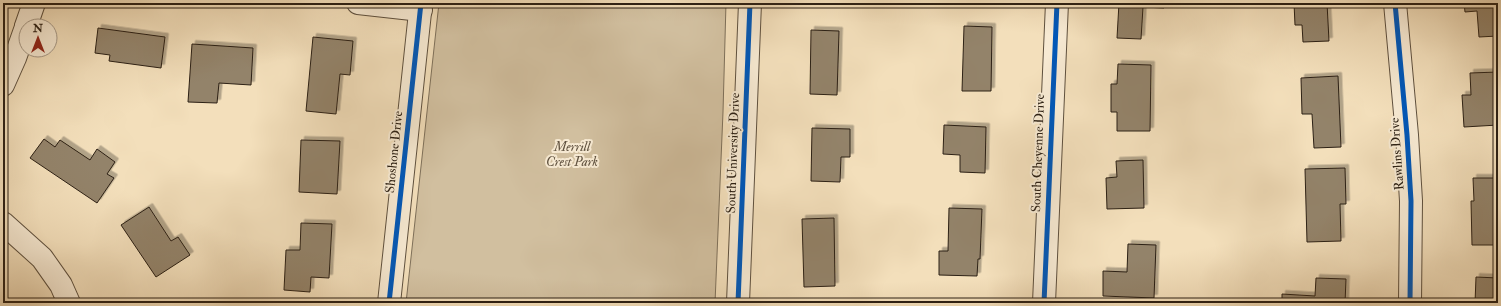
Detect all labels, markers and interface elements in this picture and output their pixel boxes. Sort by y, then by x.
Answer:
north arrow [18,18,58,58]
text: N [32,22,44,35]
street label: South University Drive [723,92,744,214]
street label: South Cheyenne Drive [1028,93,1049,212]
street label: Shoshone Drive [382,110,406,194]
street label: Rawlins Drive [1386,117,1408,191]
park label: Merrill Crest Park [546,139,598,170]

